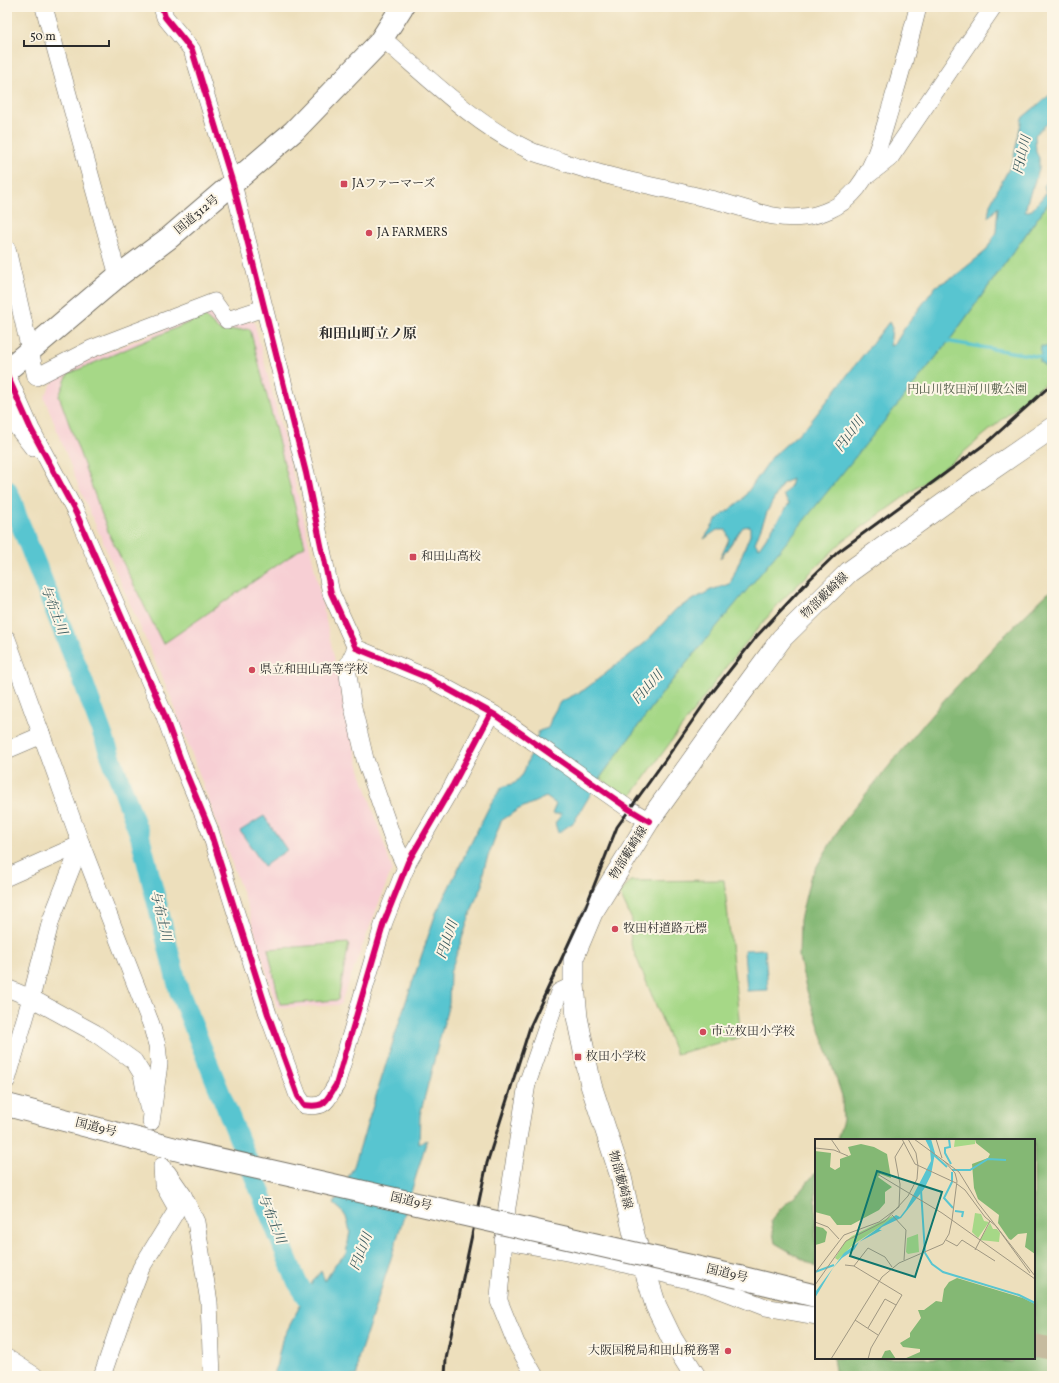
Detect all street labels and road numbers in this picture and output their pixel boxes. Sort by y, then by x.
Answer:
street label: 国道312号 [171,192,223,238]
street label: 物部藪崎線 [798,569,852,623]
street label: 物部藪崎線 [606,823,652,883]
street label: 国道9号 [74,1115,118,1141]
street label: 物部藪崎線 [605,1149,635,1211]
street label: 国道9号 [389,1189,433,1215]
street label: 国道9号 [705,1261,749,1287]

